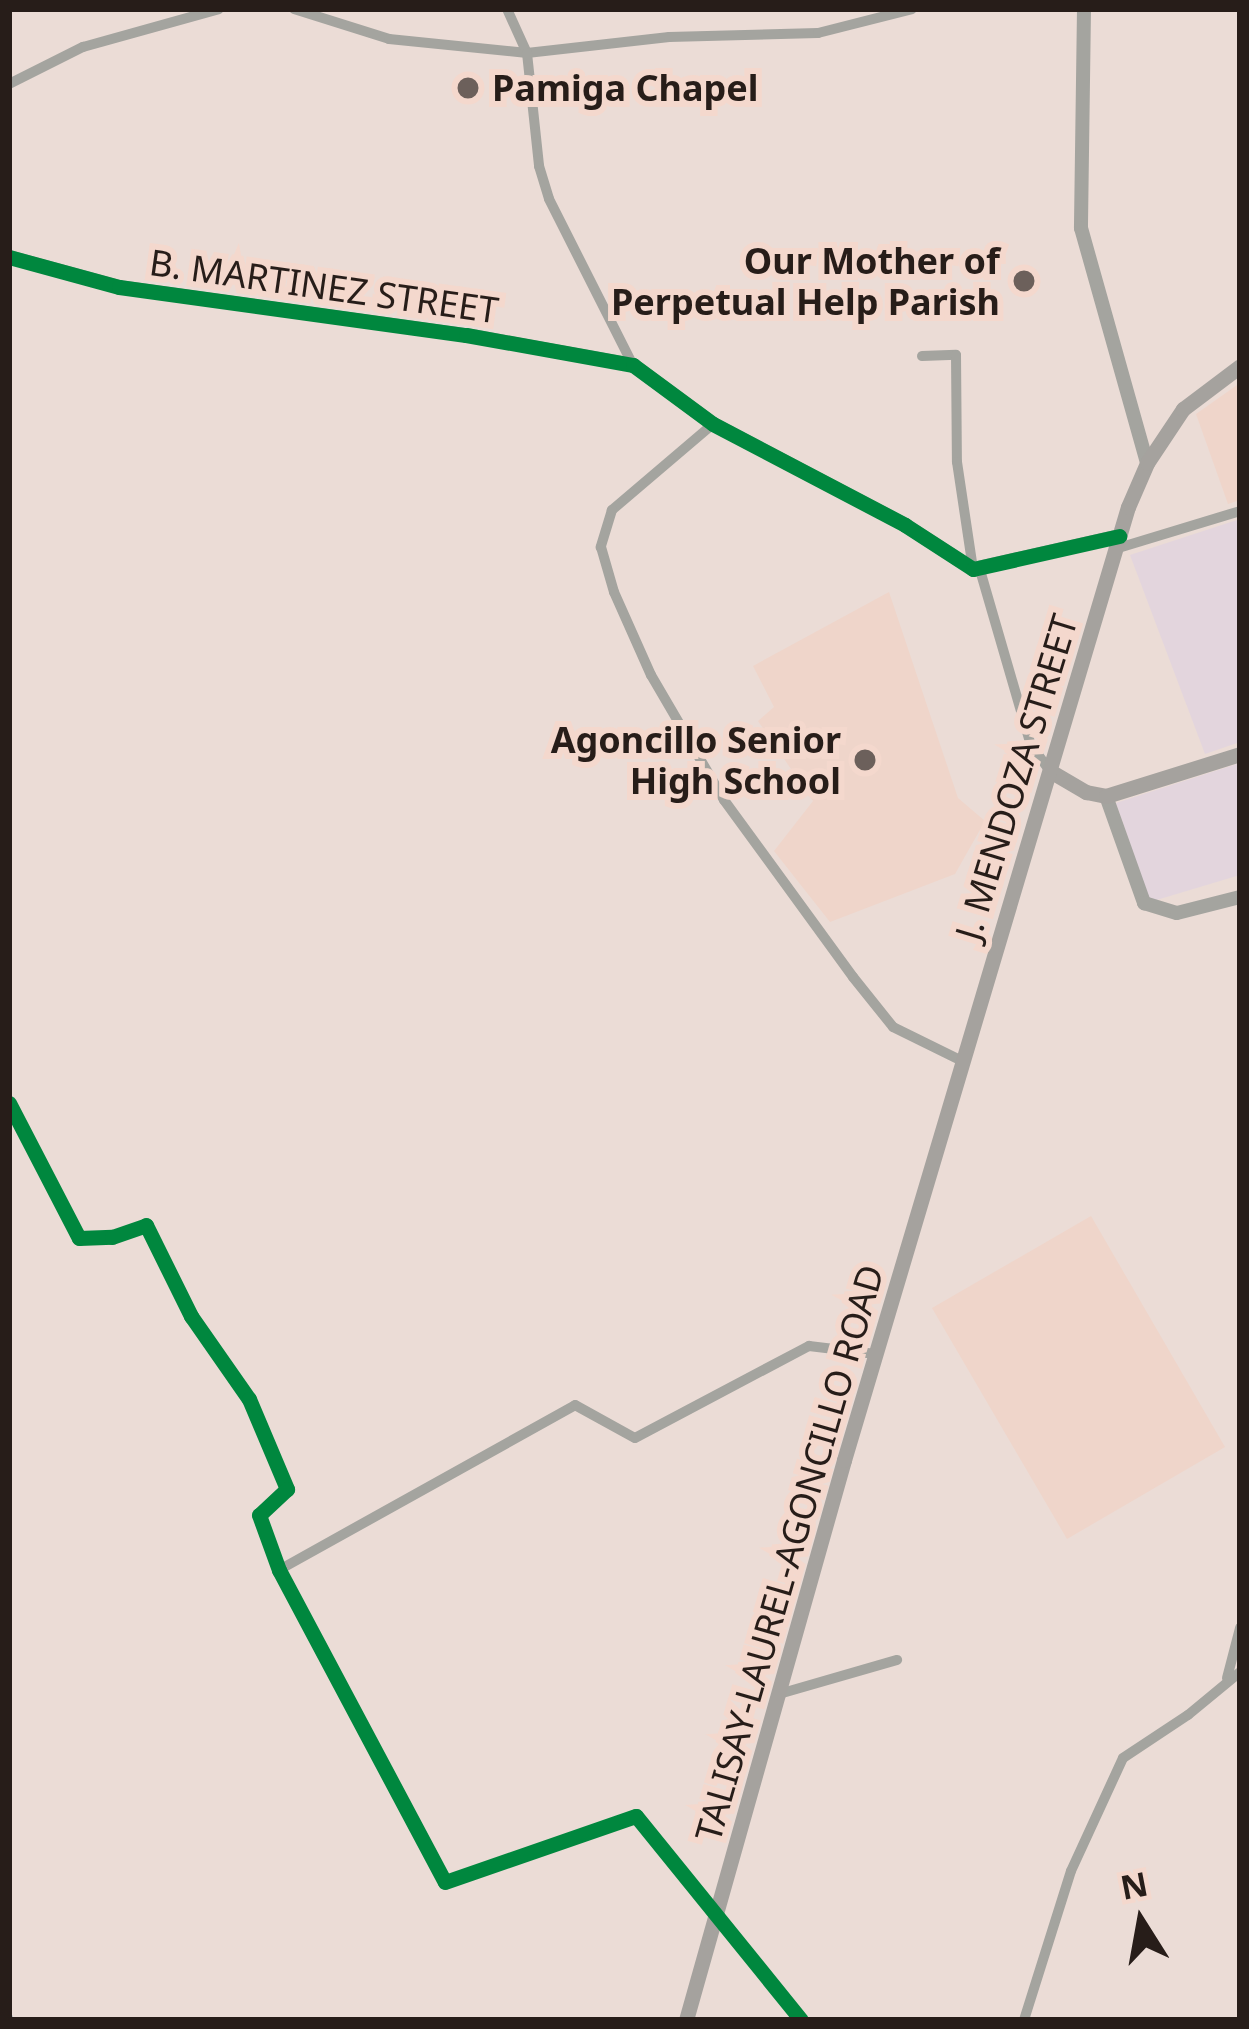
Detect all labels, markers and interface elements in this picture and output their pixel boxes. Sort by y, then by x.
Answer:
place label: Pamiga Chapel [492,66,759,110]
marker: Pamiga Chapel [455,75,481,101]
place label: Our Mother of Perpetual Help Parish [611,238,1000,323]
street label: B. MARTINEZ STREET [147,240,501,332]
marker: Our Mother of Perpetual Help Parish [1011,268,1037,294]
street label: J. MENDOZA STREET [946,609,1086,945]
place label: Agoncillo Senior High School [551,717,841,802]
marker: Agoncillo Senior High School [852,747,878,773]
street label: TALISAY-LAUREL-AGONCILLO ROAD [686,1260,892,1846]
north arrow [1081,1861,1201,1981]
text: N [1117,1861,1152,1910]

